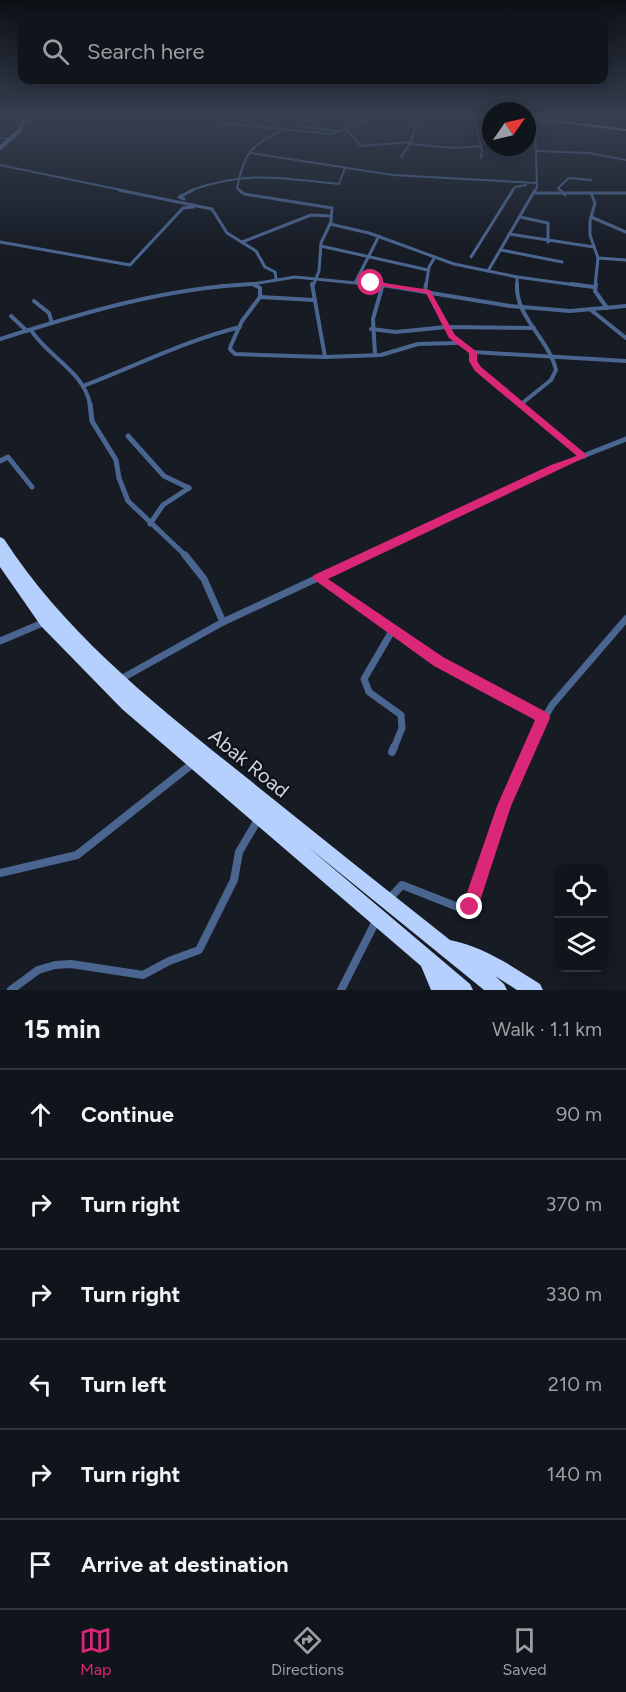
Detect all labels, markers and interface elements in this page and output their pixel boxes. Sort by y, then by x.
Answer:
search box [18,18,608,84]
icon: search [39,35,72,68]
text: Search here [87,38,205,65]
north arrow [482,102,536,156]
route start [357,269,383,295]
street label: Abak Road [204,723,294,803]
map controls [554,864,608,972]
button: locate [554,864,608,918]
route end [456,893,482,919]
button: layers [554,918,608,972]
text: 15 min [24,1013,101,1045]
text: Walk · 1.1 km [492,1017,602,1041]
icon: ahead [24,1098,57,1131]
text: Continue [81,1101,174,1128]
text: 90 m [556,1102,602,1126]
icon: right [24,1188,57,1221]
text: Turn right [81,1191,180,1218]
text: 370 m [546,1192,602,1216]
icon: right [24,1278,57,1311]
text: Turn right [81,1281,180,1308]
text: 330 m [545,1282,602,1306]
icon: left [24,1368,57,1401]
text: Turn left [81,1371,167,1398]
text: 210 m [548,1372,602,1396]
icon: right [24,1458,57,1491]
text: Turn right [81,1461,180,1488]
text: 140 m [547,1462,602,1486]
icon: arrive [24,1548,57,1581]
text: Arrive at destination [81,1551,289,1578]
tab: Map [79,1624,112,1679]
tab: Directions [271,1624,344,1679]
tab: Saved [503,1624,547,1679]

